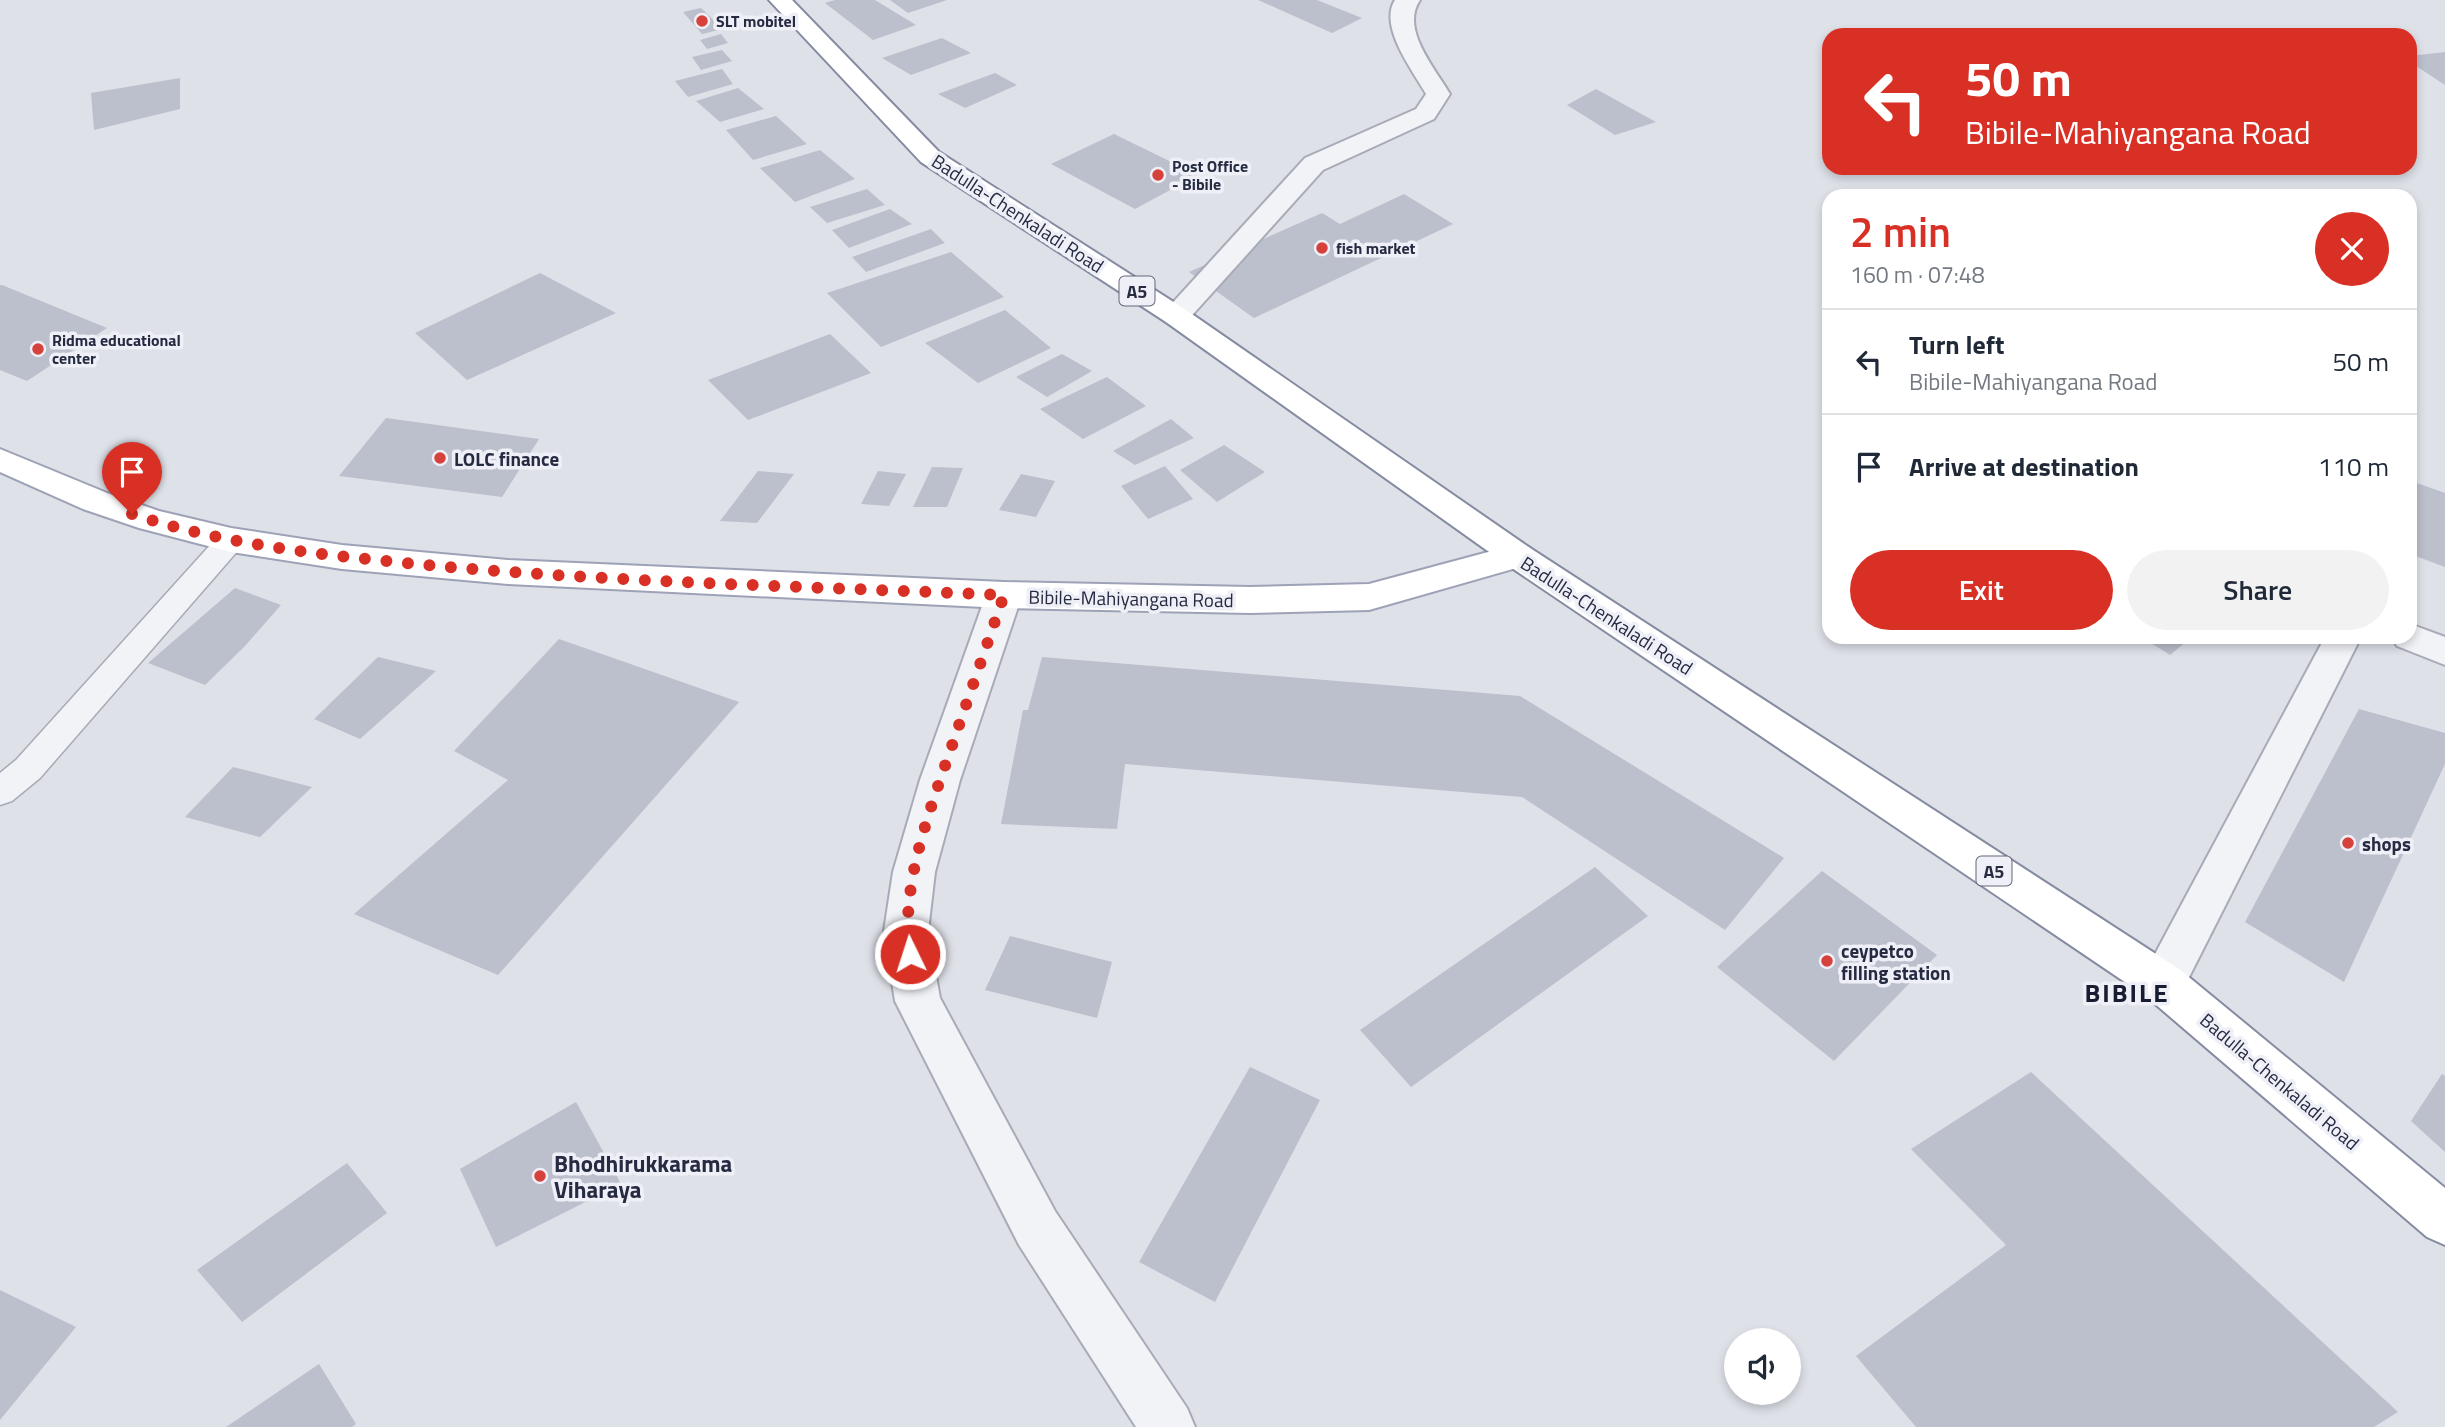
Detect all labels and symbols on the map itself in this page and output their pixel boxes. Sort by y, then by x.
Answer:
place label: SLT mobitel [716,9,796,33]
marker: SLT mobitel [694,13,710,29]
street label: Badulla-Chenkaladi Road [926,146,1110,280]
place label: Post Office - Bibile [1172,154,1248,196]
marker: Post Office - Bibile [1150,167,1166,183]
place label: fish market [1336,236,1416,260]
marker: fish market [1314,240,1330,256]
road number: A5 [1120,276,1154,306]
place label: Ridma educational center [52,328,181,370]
marker: Ridma educational center [30,341,46,357]
pin [102,442,162,514]
place label: LOLC finance [454,444,560,473]
marker: LOLC finance [432,450,448,466]
street label: Badulla-Chenkaladi Road [1515,548,1699,682]
street label: Bibile-Mahiyangana Road [1028,582,1234,614]
place label: shops [2362,829,2411,858]
marker: shops [2340,835,2356,851]
road number: A5 [1976,856,2011,886]
position arrow [873,917,947,991]
place label: ceypetco filling station [1841,936,1951,987]
marker: ceypetco filling station [1819,953,1835,969]
district label: BIBILE [2084,973,2170,1012]
street label: Badulla-Chenkaladi Road [2194,1006,2366,1156]
place label: Bhodhirukkarama Viharaya [554,1146,732,1207]
marker: Bhodhirukkarama Viharaya [532,1168,548,1184]

